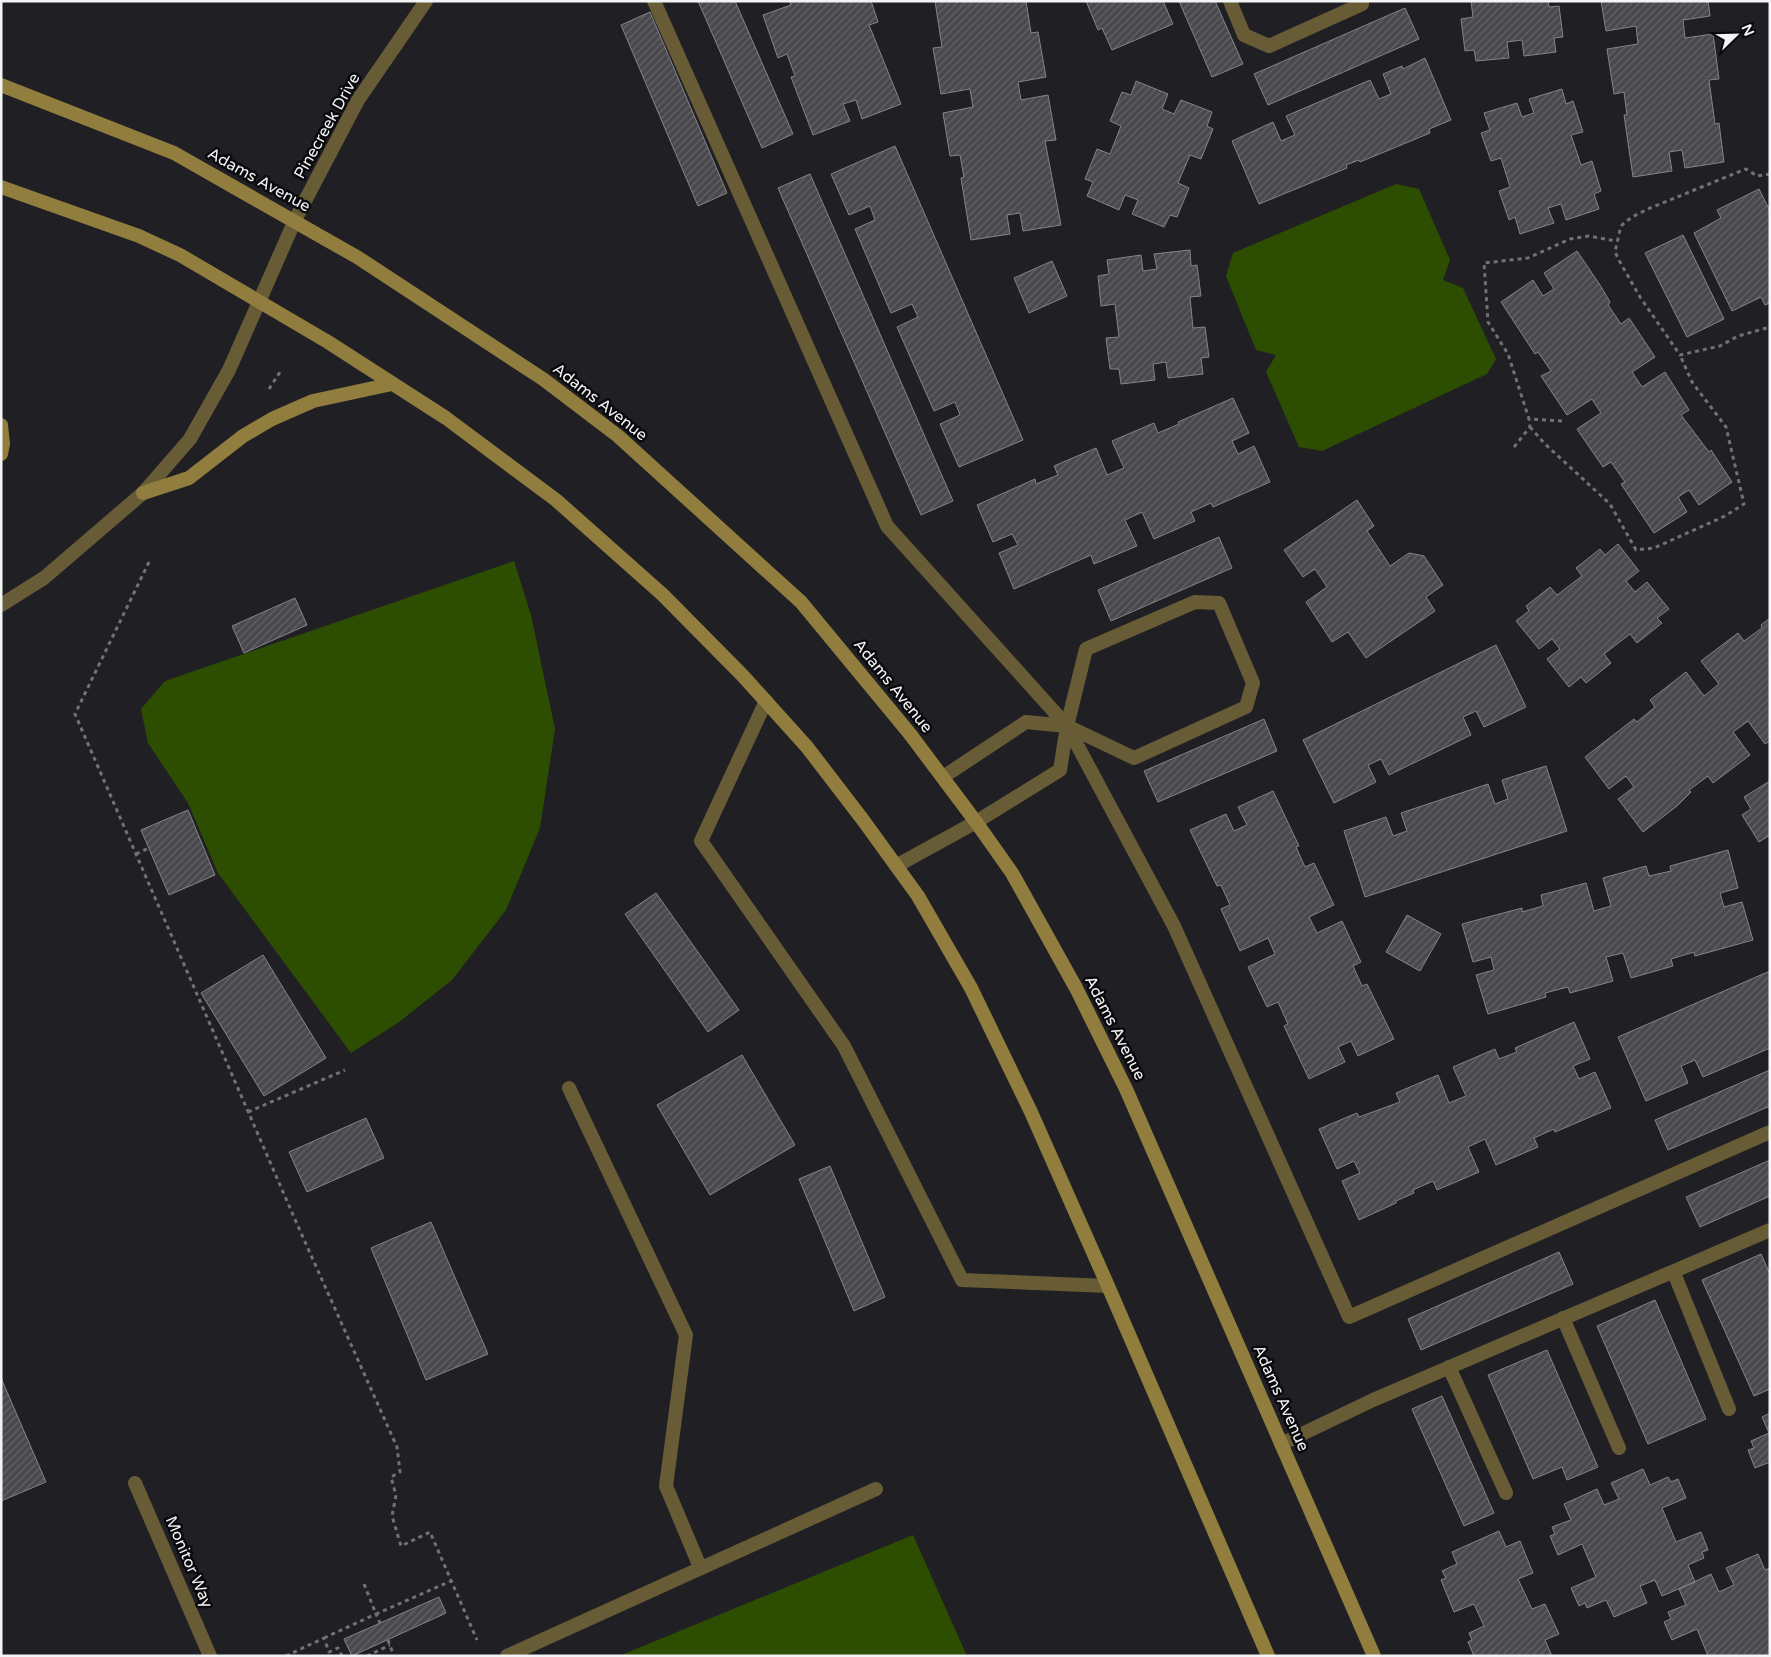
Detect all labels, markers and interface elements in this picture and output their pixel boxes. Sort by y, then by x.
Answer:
north arrow [1711,10,1761,60]
text: N [1737,22,1758,39]
street label: Pinecreek Drive [290,69,364,183]
street label: Adams Avenue [204,143,314,217]
street label: Adams Avenue [549,359,651,445]
street label: Adams Avenue [849,635,937,737]
street label: Adams Avenue [1080,972,1150,1084]
street label: Adams Avenue [1249,1342,1313,1454]
street label: Monitor Way [161,1513,217,1611]

